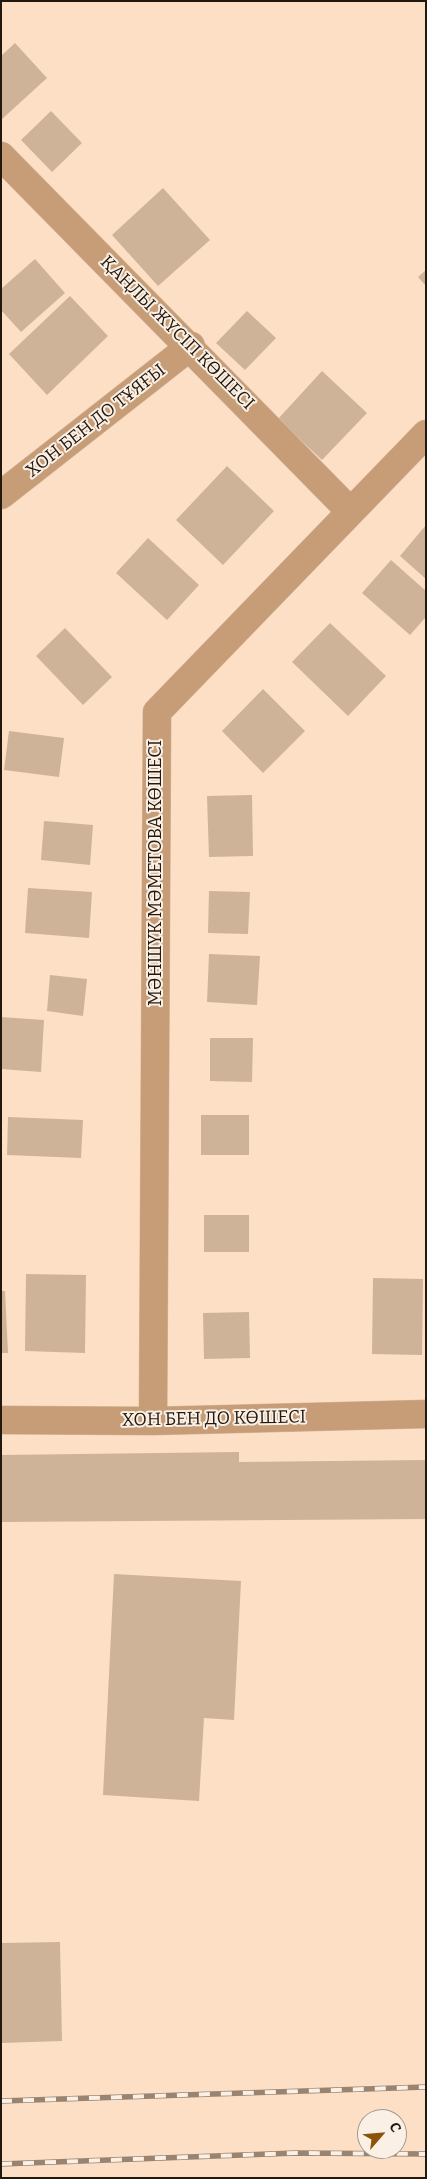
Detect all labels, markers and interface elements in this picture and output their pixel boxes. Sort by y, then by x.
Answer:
street label: ҚАҢЛЫ ЖҮСІП КӨШЕСІ [95,251,259,415]
street label: ХОН БЕН ДО ТҰЯҒЫ [22,360,170,482]
street label: МӘНШҮК МӘМЕТОВА КӨШЕСІ [145,740,167,1006]
street label: ХОН БЕН ДО КӨШЕСІ [122,1407,306,1431]
north arrow [357,2109,407,2159]
text: С [385,2120,405,2135]

